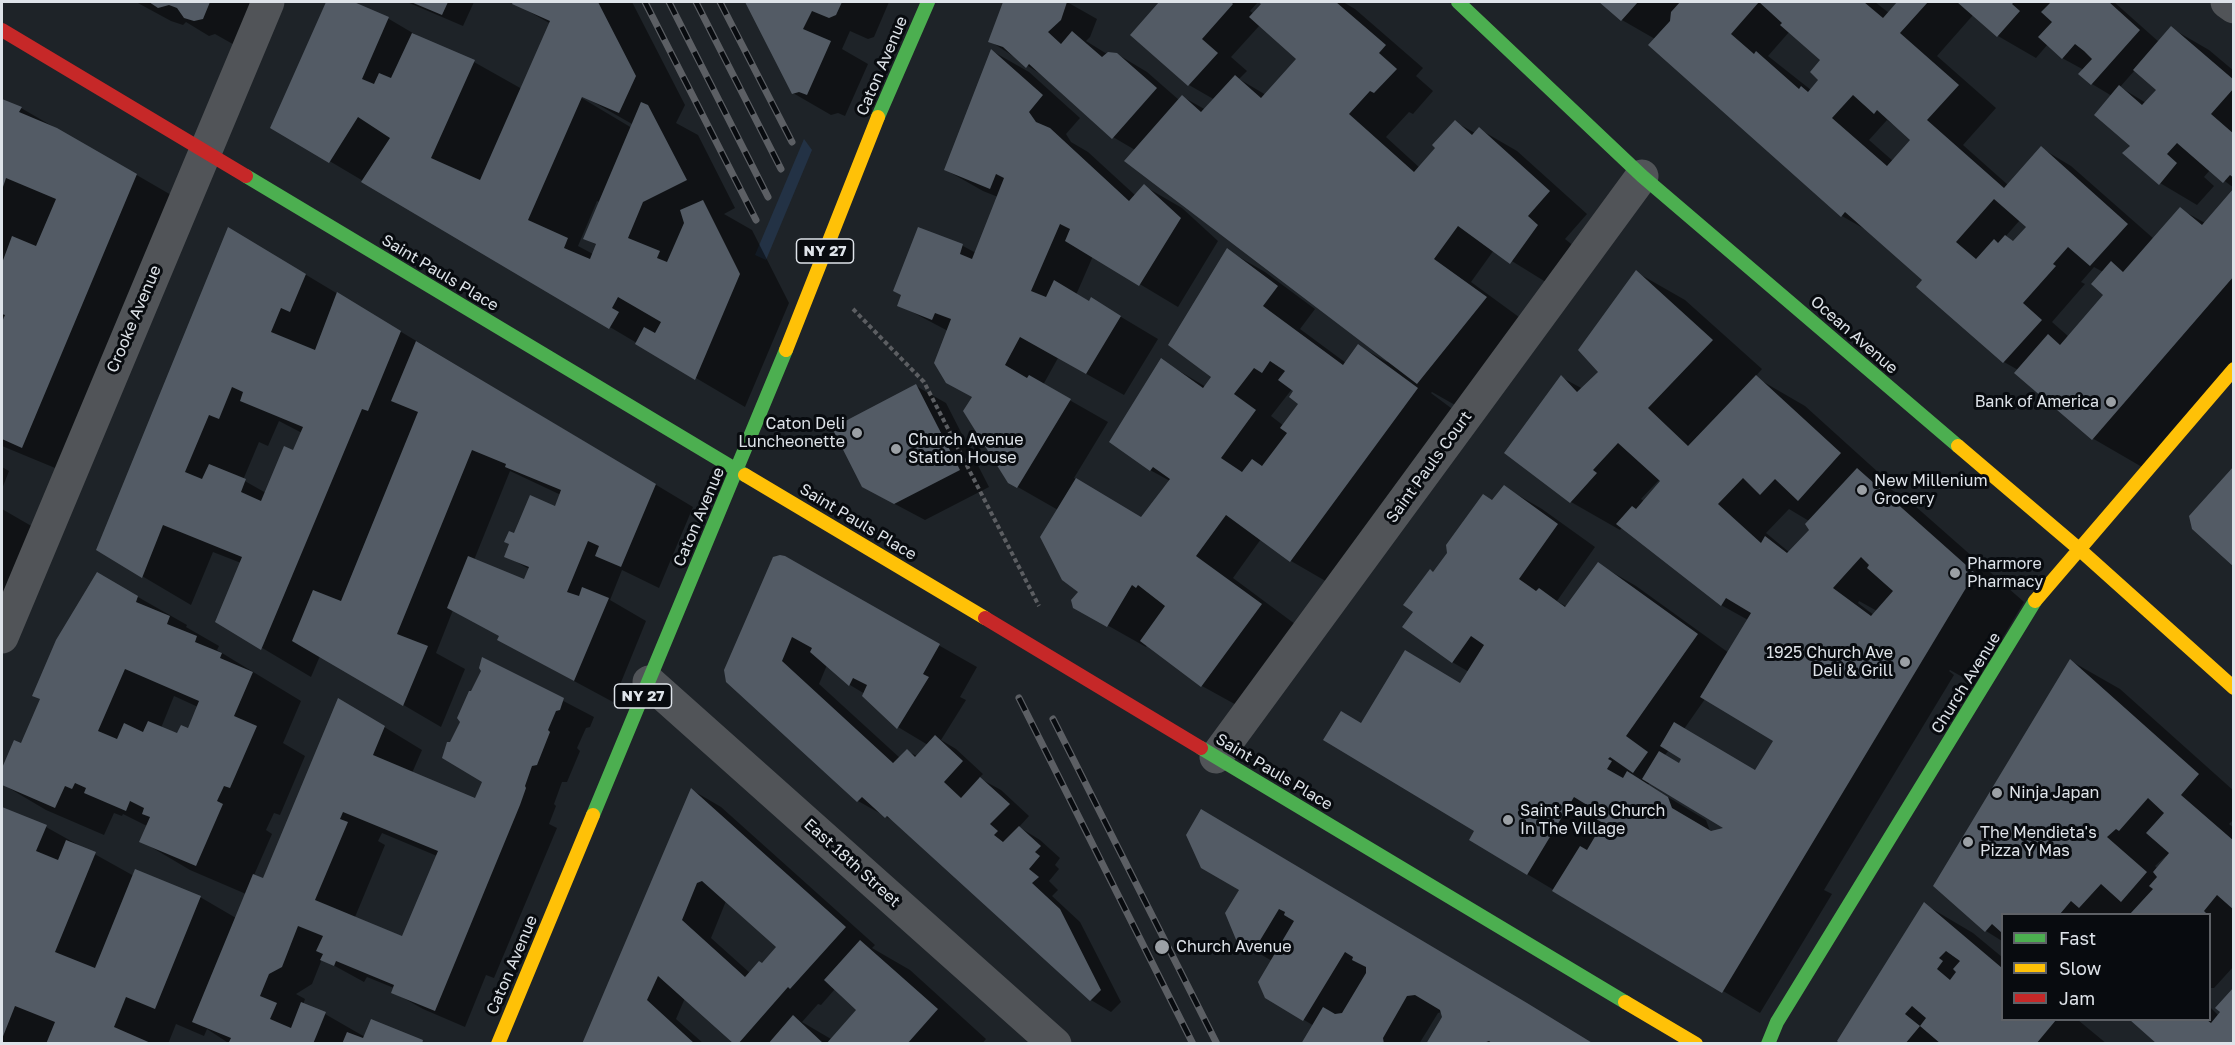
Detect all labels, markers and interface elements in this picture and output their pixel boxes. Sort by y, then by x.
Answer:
street label: Caton Avenue [852,13,912,119]
street label: Saint Pauls Place [378,231,502,315]
road number: NY 27 [796,239,854,263]
street label: Crooke Avenue [103,262,165,376]
street label: Ocean Avenue [1806,292,1902,378]
place label: Bank of America [1975,392,2099,412]
marker: Bank of America [2104,395,2118,409]
street label: Saint Pauls Court [1382,407,1476,527]
place label: Caton Deli Luncheonette [738,414,845,452]
marker: Caton Deli Luncheonette [850,426,864,440]
place label: Church Avenue Station House [908,430,1024,468]
marker: Church Avenue Station House [889,442,903,456]
street label: Caton Avenue [669,464,729,570]
place label: New Millenium Grocery [1874,471,1988,509]
street label: Saint Pauls Place [796,480,920,564]
marker: New Millenium Grocery [1855,483,1869,497]
place label: Pharmore Pharmacy [1967,554,2043,592]
marker: Pharmore Pharmacy [1948,566,1962,580]
street label: Church Avenue [1927,629,2005,737]
place label: 1925 Church Ave Deli & Grill [1766,643,1893,681]
marker: 1925 Church Ave Deli & Grill [1898,655,1912,669]
road number: NY 27 [614,684,672,708]
street label: Saint Pauls Place [1212,730,1336,814]
place label: Ninja Japan [2009,783,2099,803]
marker: Ninja Japan [1990,786,2004,800]
place label: Saint Pauls Church In The Village [1520,801,1665,839]
marker: Saint Pauls Church In The Village [1501,813,1515,827]
street label: East 18th Street [800,815,904,911]
place label: The Mendieta's Pizza Y Mas [1980,823,2097,861]
marker: The Mendieta's Pizza Y Mas [1961,835,1975,849]
street label: Caton Avenue [482,912,542,1018]
legend [2001,913,2211,1021]
text: Fast [2059,927,2096,949]
place label: Church Avenue [1176,937,1292,957]
marker: Church Avenue [1153,938,1171,956]
text: Slow [2059,957,2101,979]
text: Jam [2059,987,2095,1009]

